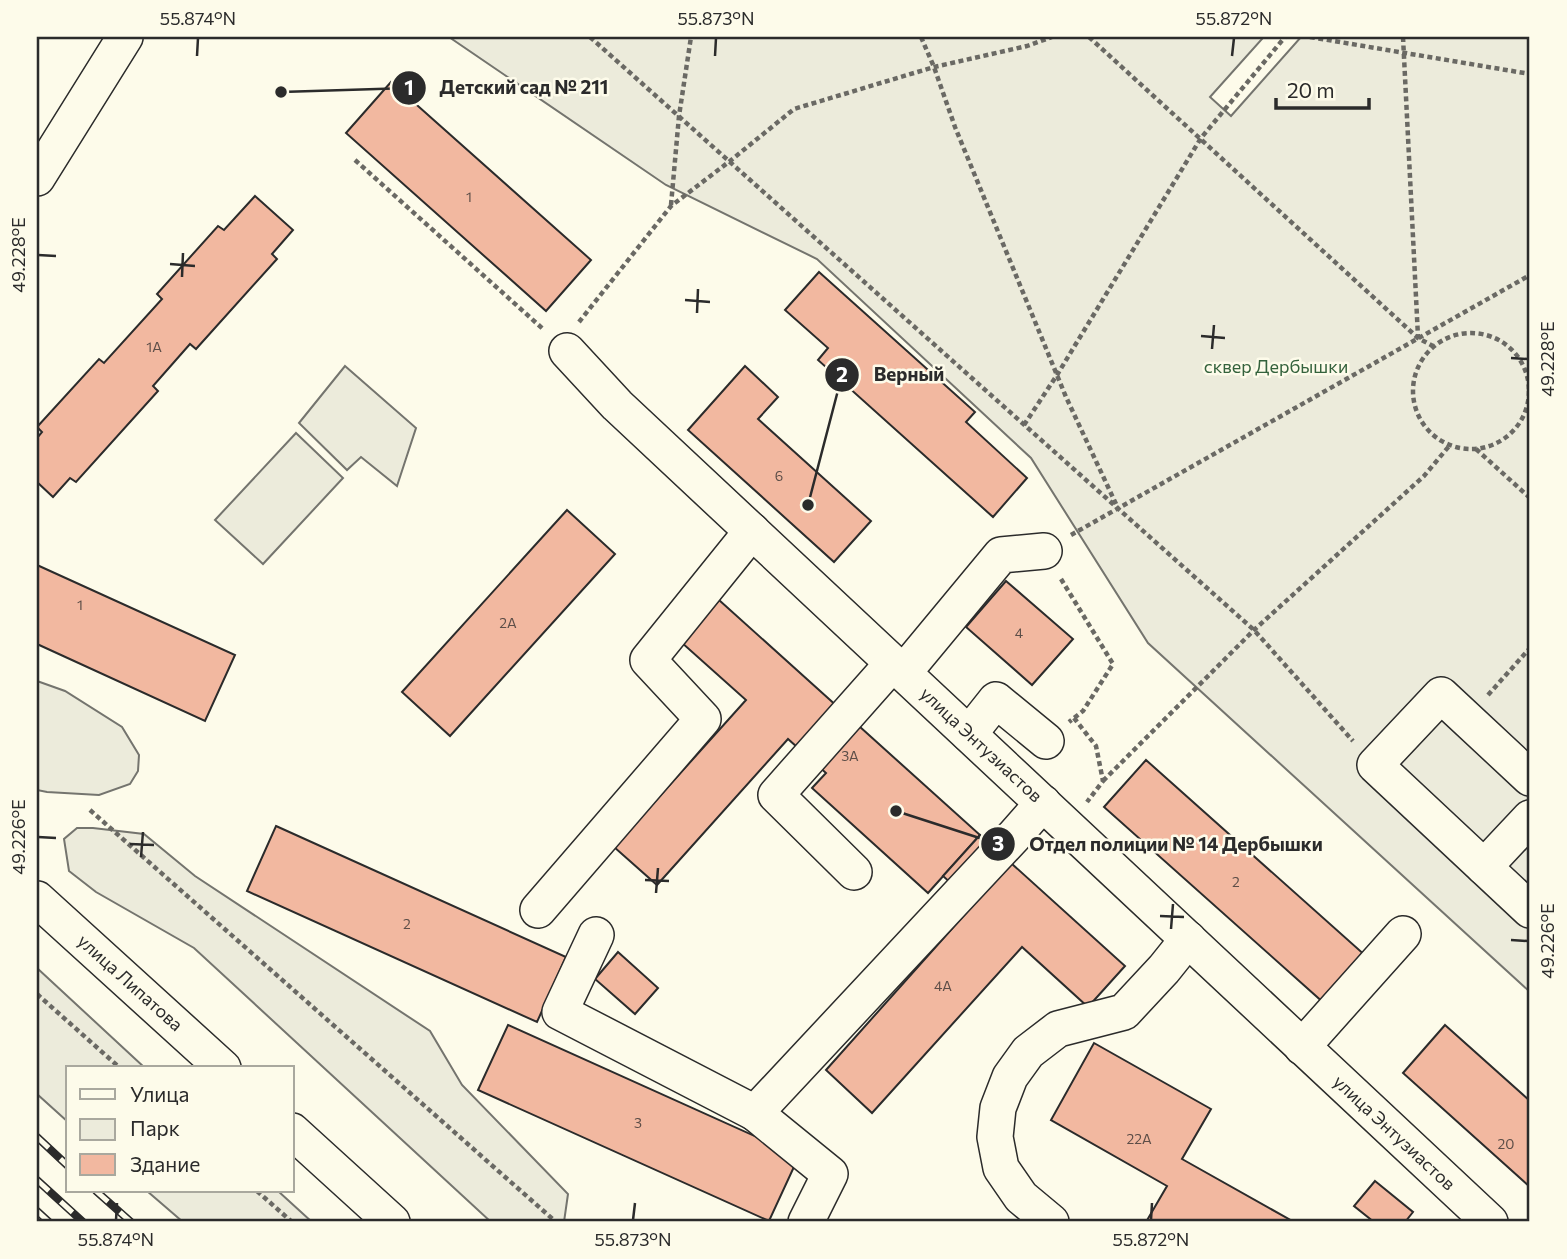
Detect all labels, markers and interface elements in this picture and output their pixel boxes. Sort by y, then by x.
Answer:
text: 55.874°N [160,7,236,29]
text: 55.873°N [678,7,754,29]
text: 55.872°N [1196,7,1272,29]
scale bar [1276,66,1369,110]
callout: Детский сад № 211 [391,68,623,108]
text: 1 [404,74,414,99]
text: Детский сад № 211 [440,75,608,98]
text: 20 m [1287,77,1335,102]
house number: 1 [466,188,472,205]
text: 49.228°E [7,217,29,293]
text: 49.228°E [1536,321,1558,397]
house number: 1А [146,338,162,355]
callout: Верный [825,355,958,395]
park label: сквер Дербышки [1204,355,1348,377]
text: 2 [836,361,848,386]
text: Верный [874,362,944,385]
house number: 6 [775,467,783,484]
house number: 1 [77,596,83,613]
house number: 2А [499,614,517,631]
house number: 4 [1015,624,1024,641]
street label: улица Энтузиастов [916,682,1047,807]
house number: 3А [841,747,859,764]
text: 49.226°E [7,799,29,875]
callout: Отдел полиции № 14 Дербышки [981,824,1337,864]
text: 3 [992,830,1004,855]
text: Отдел полиции № 14 Дербышки [1029,832,1323,855]
house number: 2 [1232,873,1240,890]
text: 49.226°E [1536,903,1558,979]
house number: 2 [403,915,411,932]
street label: улица Липатова [73,929,188,1035]
house number: 4А [934,977,952,994]
legend [66,1066,294,1192]
street label: улица Энтузиастов [1329,1070,1460,1195]
text: Улица [130,1081,189,1106]
house number: 3 [634,1114,642,1131]
text: Парк [130,1115,180,1140]
house number: 22А [1126,1130,1152,1147]
house number: 20 [1498,1135,1514,1152]
text: Здание [130,1151,200,1176]
text: 55.874°N [78,1228,154,1250]
text: 55.873°N [595,1228,671,1250]
text: 55.872°N [1113,1228,1189,1250]

